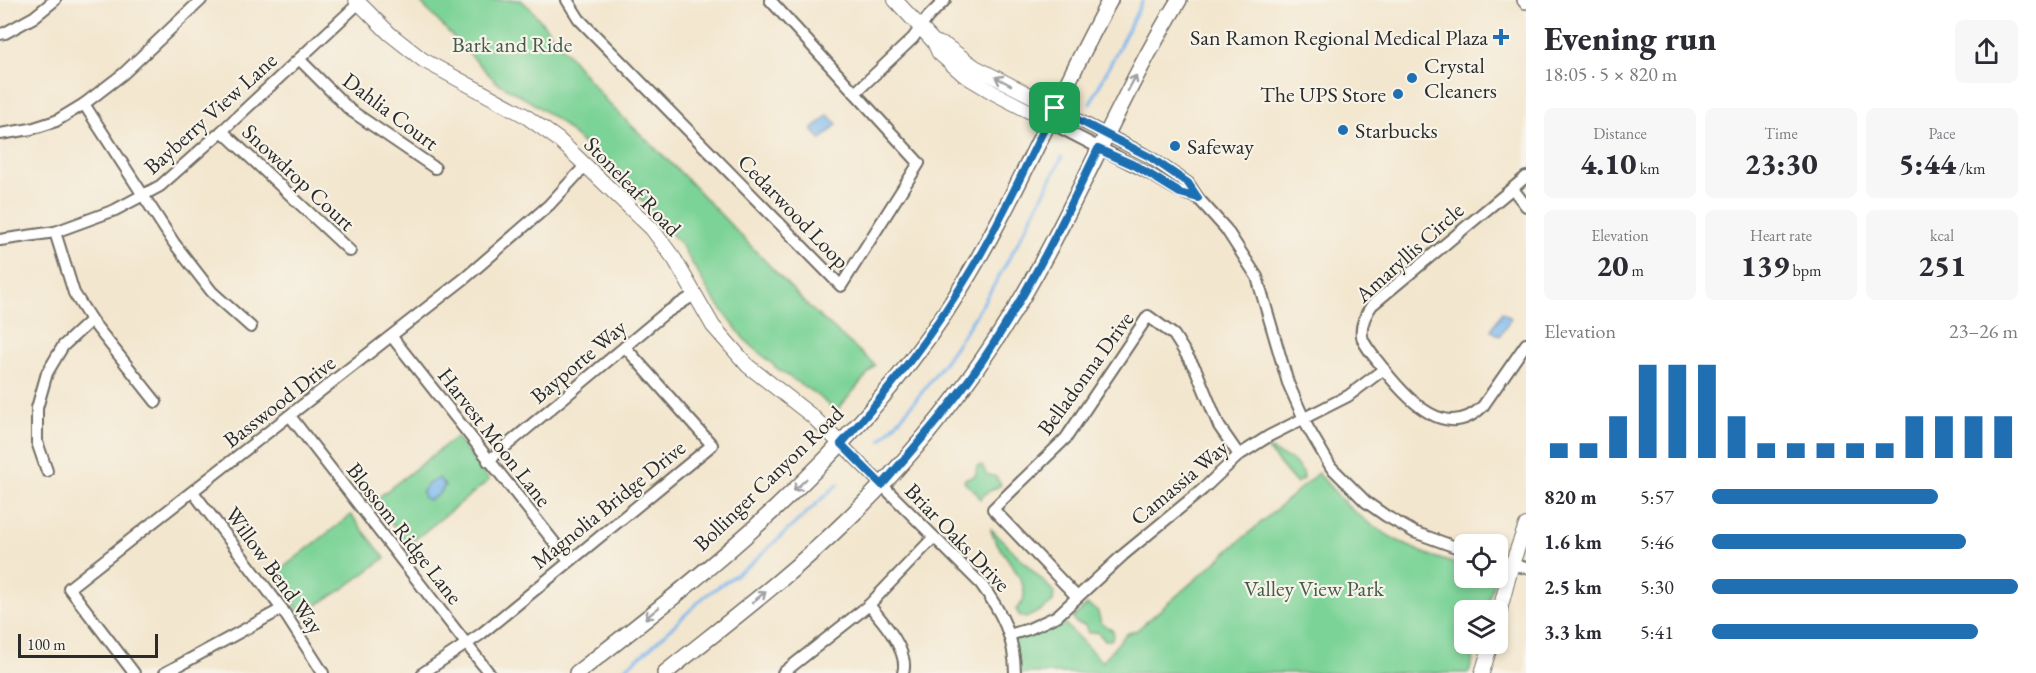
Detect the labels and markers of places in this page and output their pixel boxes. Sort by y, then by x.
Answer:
place label: San Ramon Regional Medical Plaza [1190,23,1488,52]
marker: San Ramon Regional Medical Plaza [1492,28,1510,46]
place label: Crystal Cleaners [1424,51,1497,105]
marker: Crystal Cleaners [1405,71,1419,85]
place label: The UPS Store [1260,80,1386,109]
pin [1029,82,1080,133]
marker: The UPS Store [1391,87,1405,101]
place label: Starbucks [1355,116,1438,145]
marker: Starbucks [1336,123,1350,137]
place label: Safeway [1187,132,1254,161]
marker: Safeway [1168,139,1182,153]

